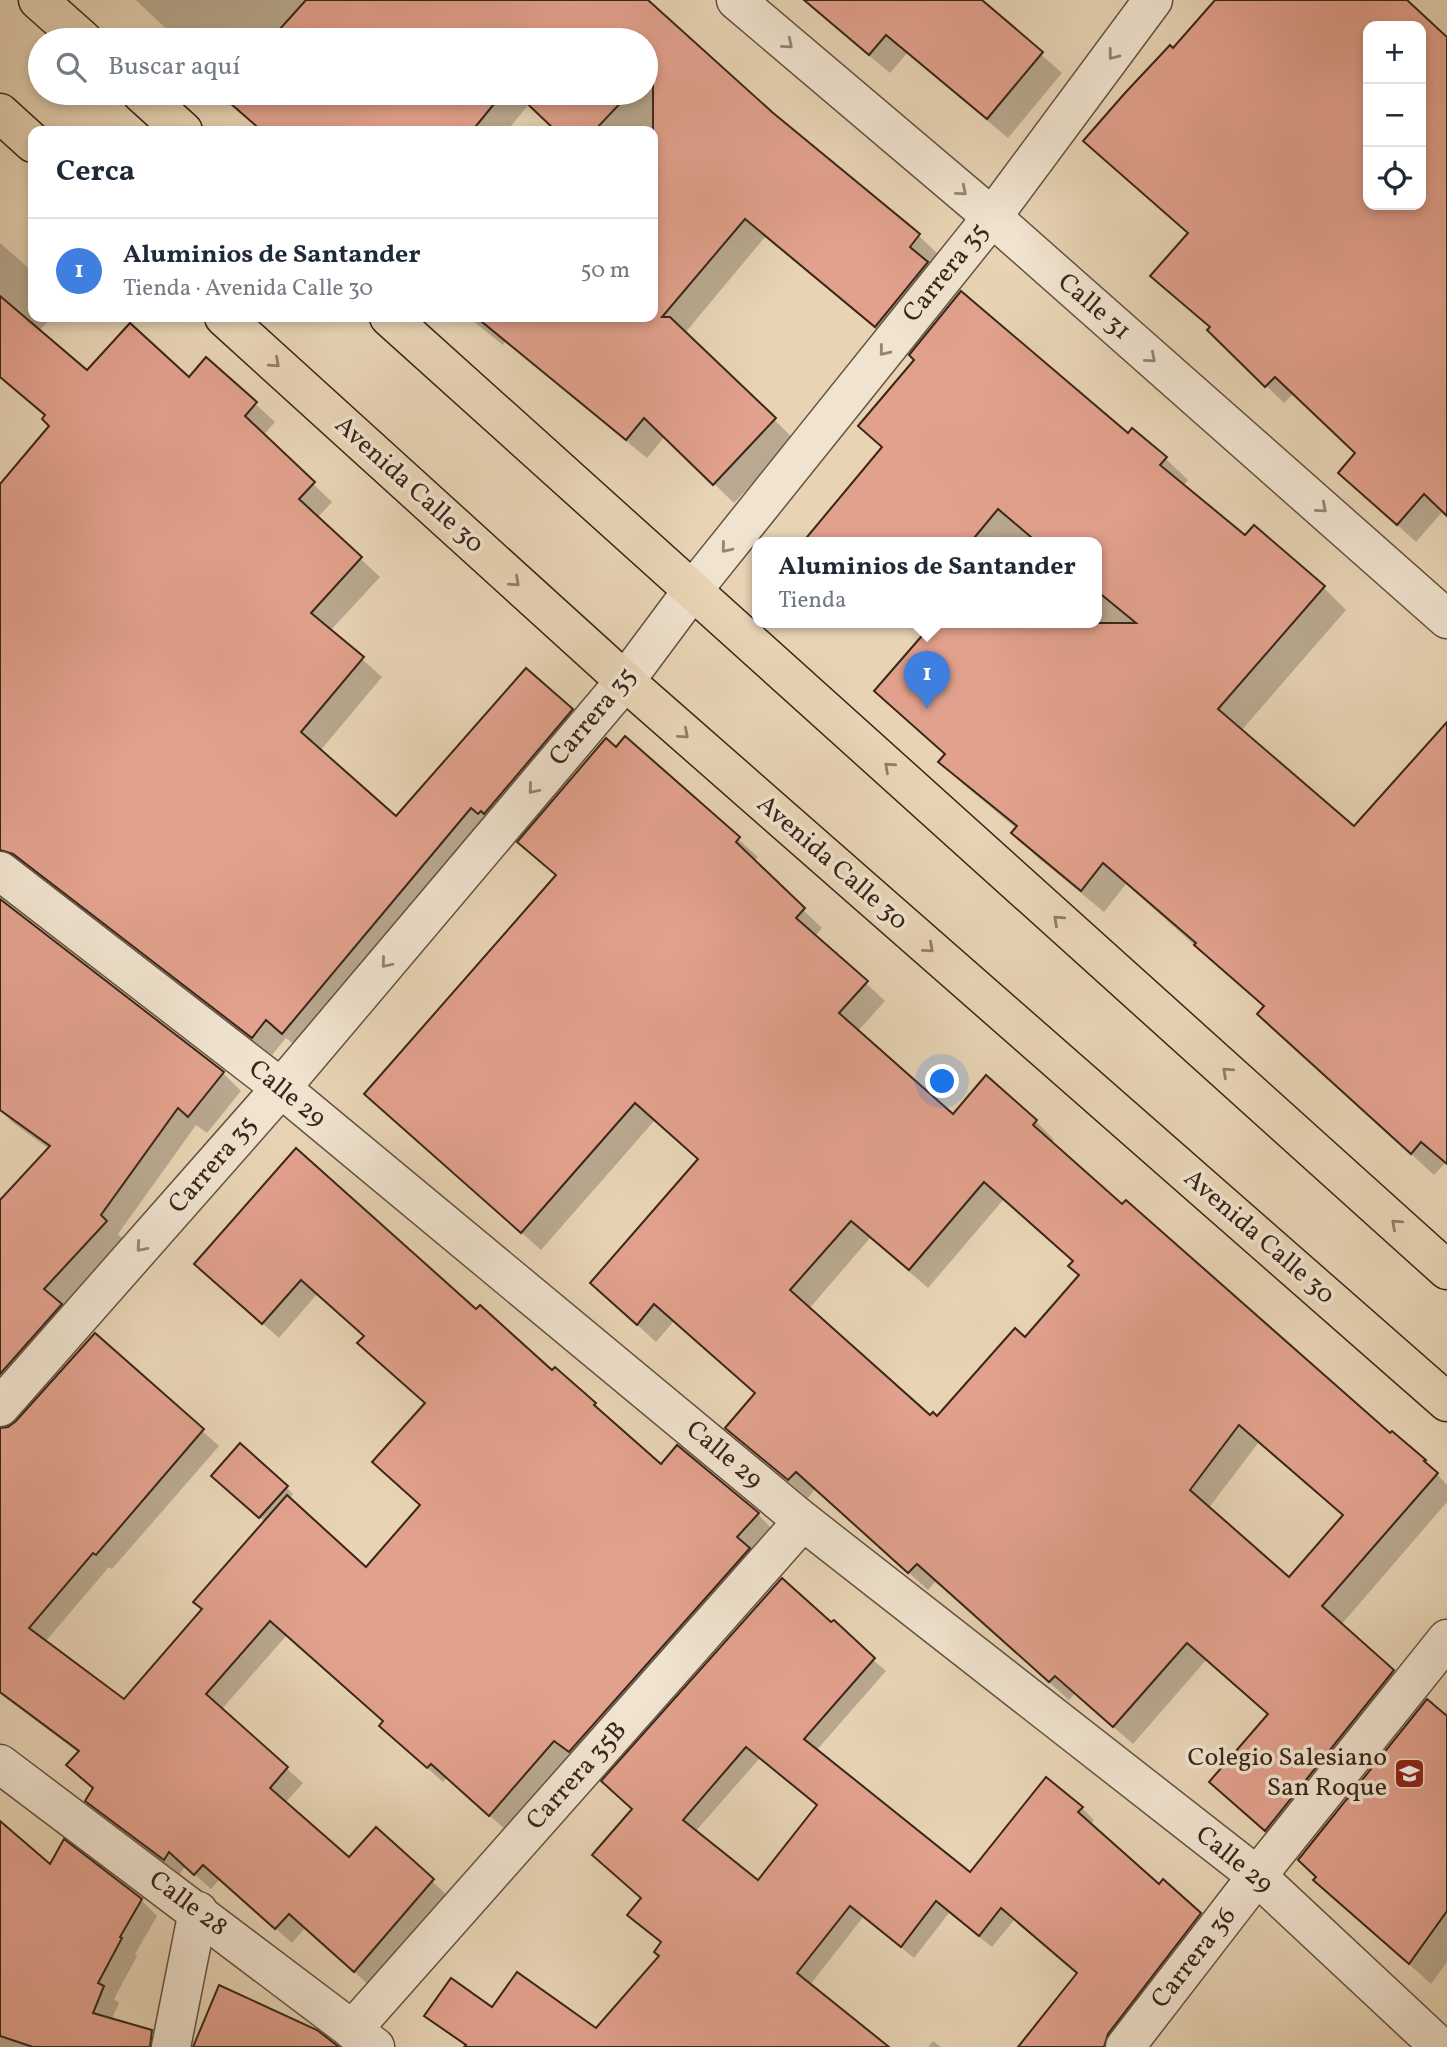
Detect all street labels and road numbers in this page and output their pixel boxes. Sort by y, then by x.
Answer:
street label: Carrera 35 [895,215,997,331]
street label: Calle 31 [1050,265,1138,349]
street label: Avenida Calle 30 [326,408,492,562]
street label: Carrera 35 [541,660,645,774]
street label: Avenida Calle 30 [748,787,916,939]
street label: Calle 29 [241,1052,333,1136]
street label: Carrera 35 [160,1108,266,1222]
street label: Avenida Calle 30 [1175,1161,1343,1313]
street label: Calle 29 [678,1412,770,1498]
street label: Carrera 35B [518,1714,636,1838]
street label: Calle 29 [1188,1818,1280,1902]
street label: Calle 28 [141,1862,235,1946]
street label: Carrera 36 [1143,1900,1245,2016]

